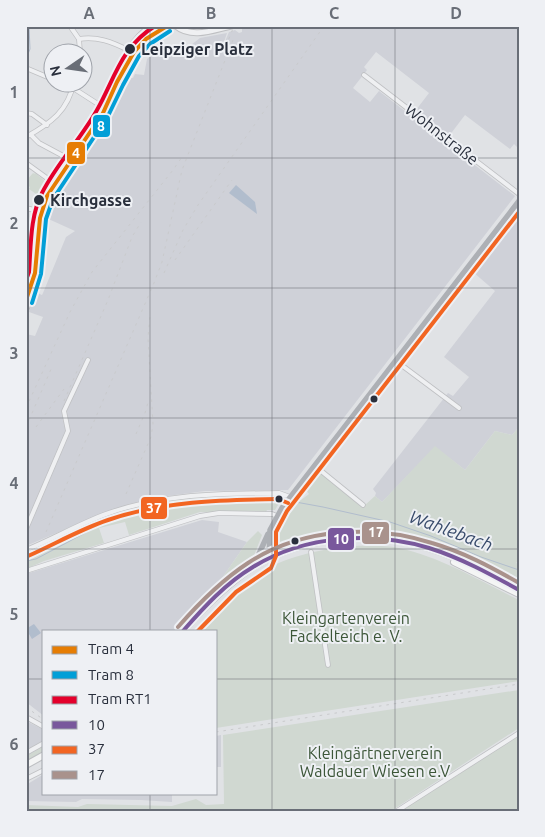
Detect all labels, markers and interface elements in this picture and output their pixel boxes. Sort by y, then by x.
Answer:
text: A [83,4,95,22]
text: B [206,4,216,22]
text: C [329,4,339,22]
text: D [450,4,462,22]
place label: Leipziger Platz [141,40,253,58]
north arrow [42,42,92,92]
marker: Leipziger Platz [123,42,137,56]
text: N [46,64,64,78]
text: 1 [9,83,19,101]
street label: Wohnstraße [402,100,482,168]
line badge: 8 [92,114,111,138]
text: 8 [97,118,105,134]
line badge: 4 [66,141,86,165]
text: 4 [72,145,80,161]
place label: Kirchgasse [50,191,131,209]
marker: Kirchgasse [32,193,46,207]
text: 2 [9,214,19,232]
text: 3 [9,344,19,362]
unlabelled marker [369,394,379,404]
text: 4 [9,474,19,492]
unlabelled marker [274,494,284,504]
line badge: 37 [140,496,168,520]
text: 37 [146,500,162,516]
water label: Wahlebach [407,506,496,554]
line badge: 17 [361,521,390,545]
text: 17 [368,524,384,540]
line badge: 10 [327,527,355,551]
text: 10 [333,531,349,547]
unlabelled marker [290,536,300,546]
text: 5 [9,605,19,623]
park label: Kleingartenverein Fackelteich e. V. [282,609,410,645]
legend [42,630,218,794]
text: Tram 4 [88,640,134,657]
text: Tram 8 [88,666,134,683]
text: Tram RT1 [88,690,152,707]
text: 10 [88,716,105,733]
text: 6 [9,735,19,753]
text: 37 [88,740,105,757]
park label: Kleingärtnerverein Waldauer Wiesen e.V [300,744,450,780]
text: 17 [88,766,105,783]

